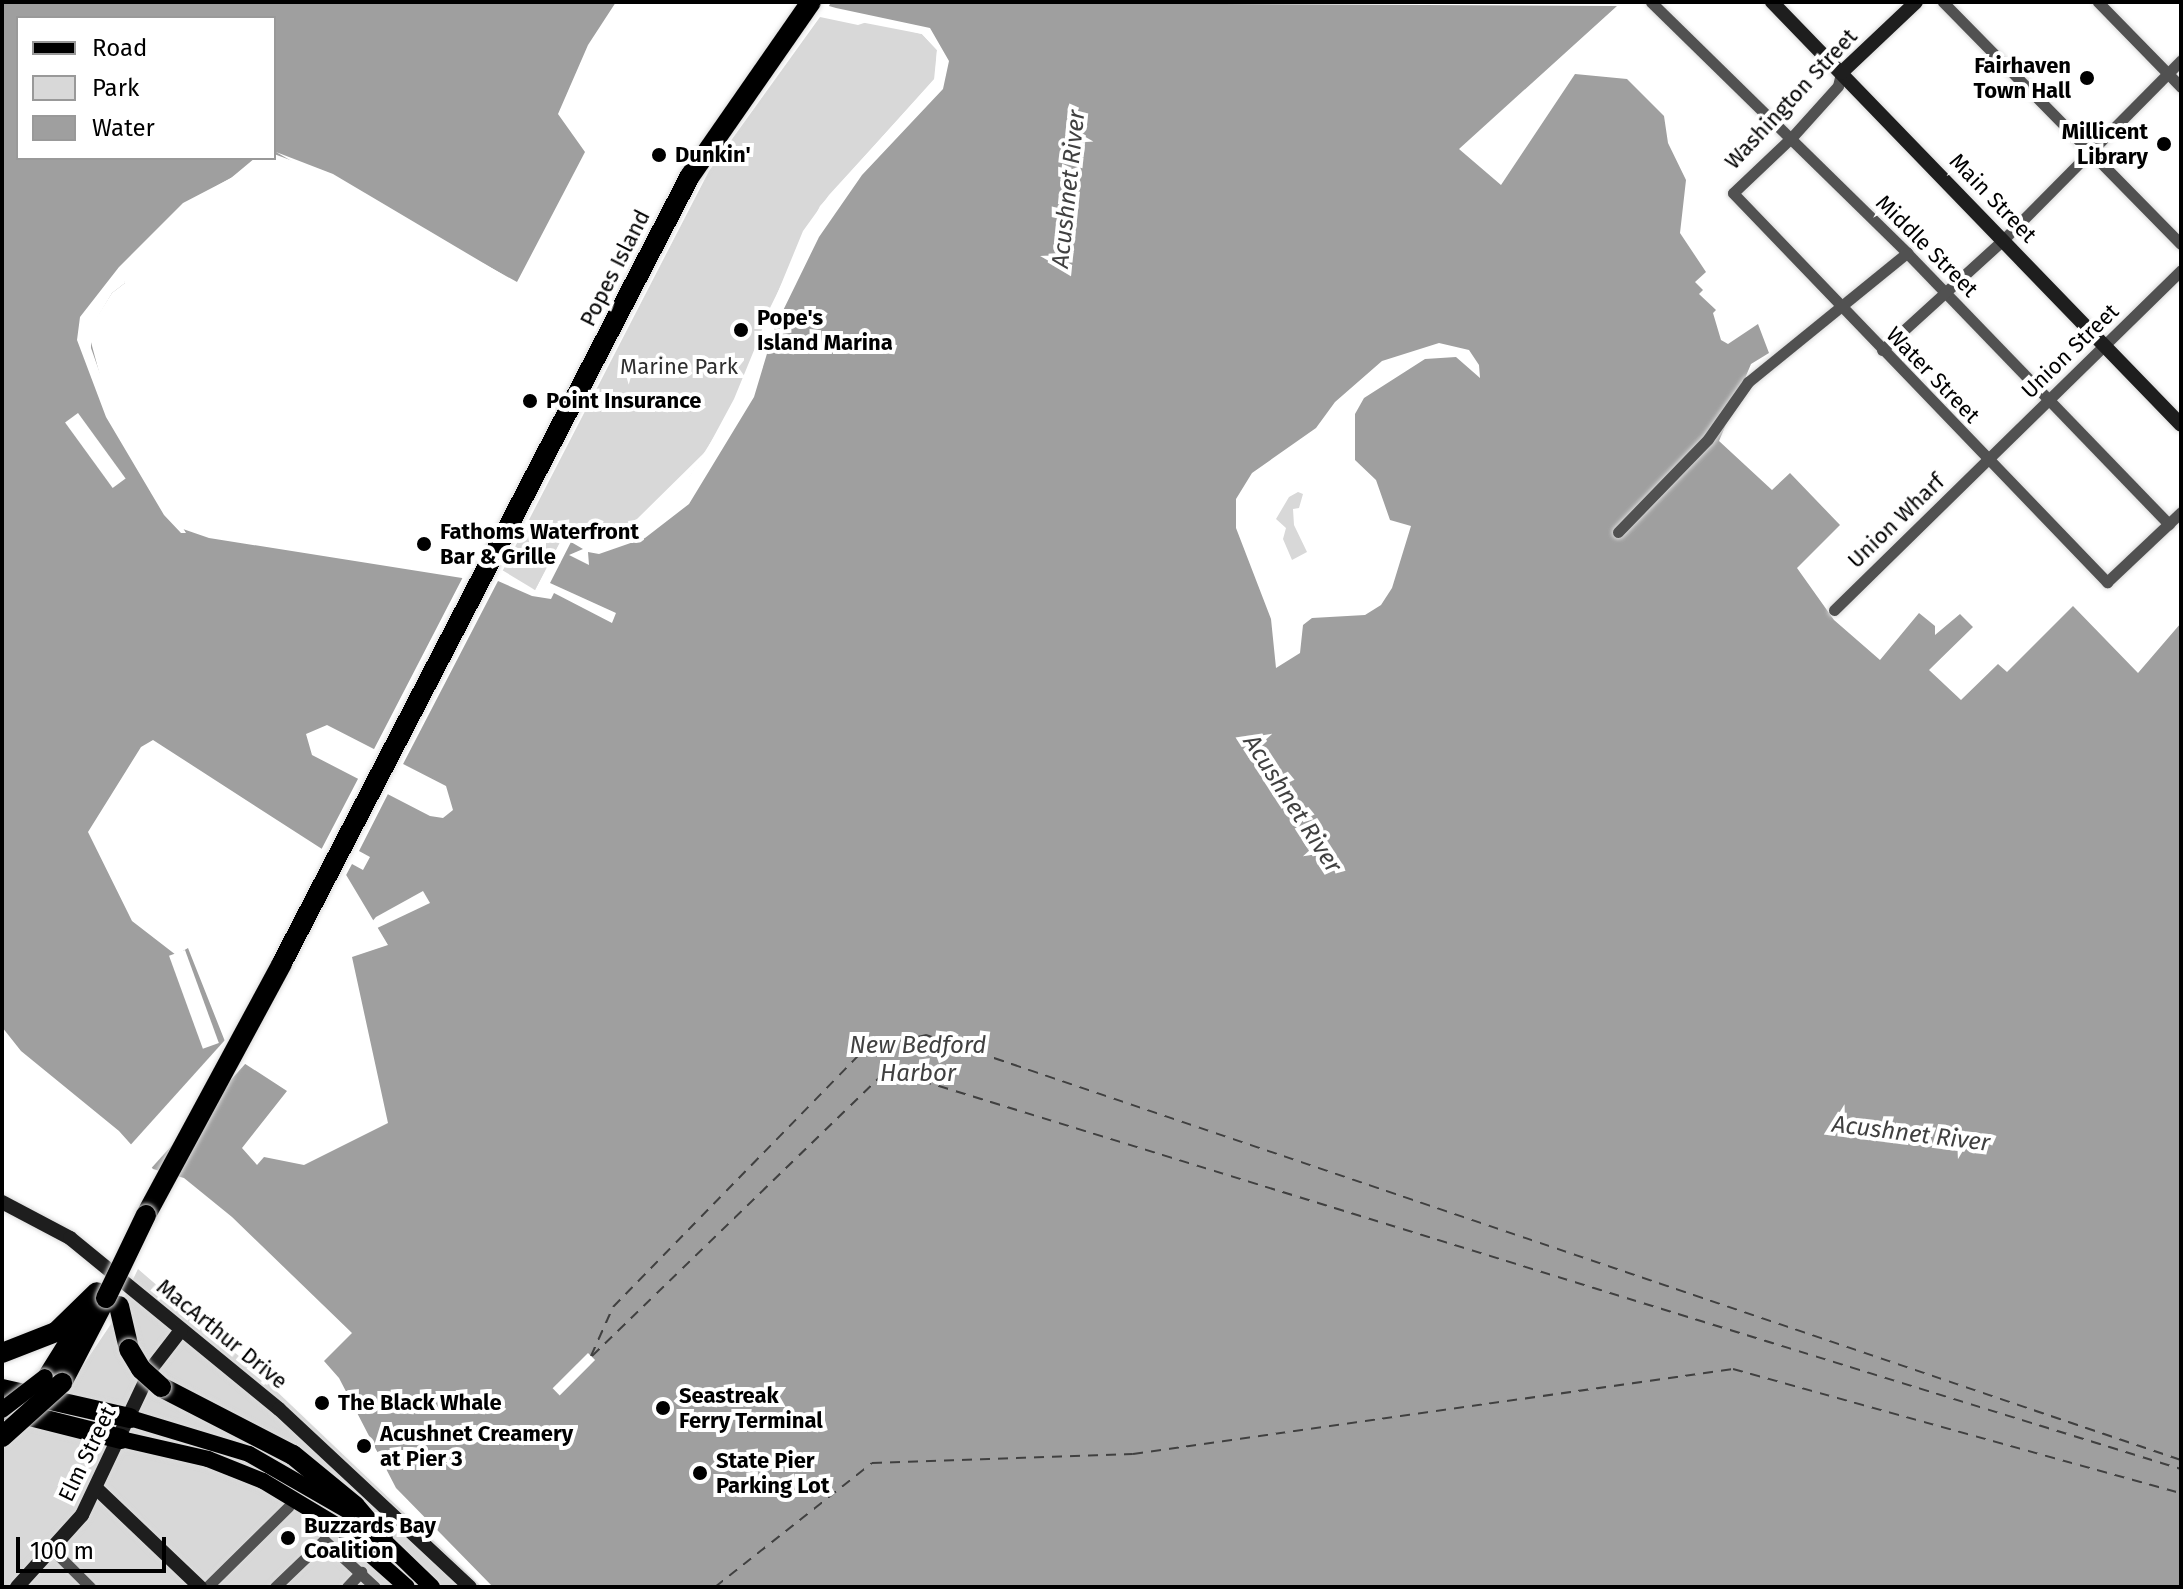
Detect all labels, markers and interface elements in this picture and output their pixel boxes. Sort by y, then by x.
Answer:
legend [16,16,276,160]
street label: Washington Street [1719,24,1863,174]
text: Road [92,34,147,62]
place label: Fairhaven Town Hall [1974,52,2071,104]
marker: Fairhaven Town Hall [2078,69,2096,87]
text: Park [92,74,139,102]
water label: Acushnet River [1046,109,1092,269]
text: Water [92,114,155,142]
place label: Millicent Library [2062,118,2148,170]
marker: Millicent Library [2155,135,2173,153]
place label: Dunkin' [675,142,751,168]
marker: Dunkin' [650,146,668,164]
street label: Main Street [1944,148,2042,248]
street label: Middle Street [1870,189,1984,303]
street label: Popes Island [574,205,656,331]
street label: Union Street [2016,298,2124,404]
place label: Pope's Island Marina [757,304,893,356]
marker: Pope's Island Marina [732,321,750,339]
street label: Water Street [1881,322,1985,428]
park label: Marine Park [620,354,738,380]
place label: Point Insurance [546,388,701,414]
marker: Point Insurance [521,392,539,410]
street label: Union Wharf [1842,468,1950,574]
place label: Fathoms Waterfront Bar & Grille [440,518,639,570]
marker: Fathoms Waterfront Bar & Grille [415,535,433,553]
water label: Acushnet River [1237,730,1347,878]
water label: New Bedford Harbor [850,1032,986,1088]
water label: Acushnet River [1830,1110,1992,1158]
street label: MacArthur Drive [151,1273,293,1395]
place label: Seastreak Ferry Terminal [679,1382,823,1434]
place label: The Black Whale [338,1390,502,1416]
marker: The Black Whale [313,1394,331,1412]
marker: Seastreak Ferry Terminal [654,1399,672,1417]
street label: Elm Street [53,1402,121,1506]
place label: Acushnet Creamery at Pier 3 [380,1420,573,1472]
marker: Acushnet Creamery at Pier 3 [355,1437,373,1455]
place label: State Pier Parking Lot [716,1447,829,1498]
marker: State Pier Parking Lot [691,1464,709,1482]
place label: Buzzards Bay Coalition [304,1512,436,1564]
scale bar [20,1521,170,1571]
marker: Buzzards Bay Coalition [279,1529,297,1547]
text: 100 m [30,1537,94,1565]

